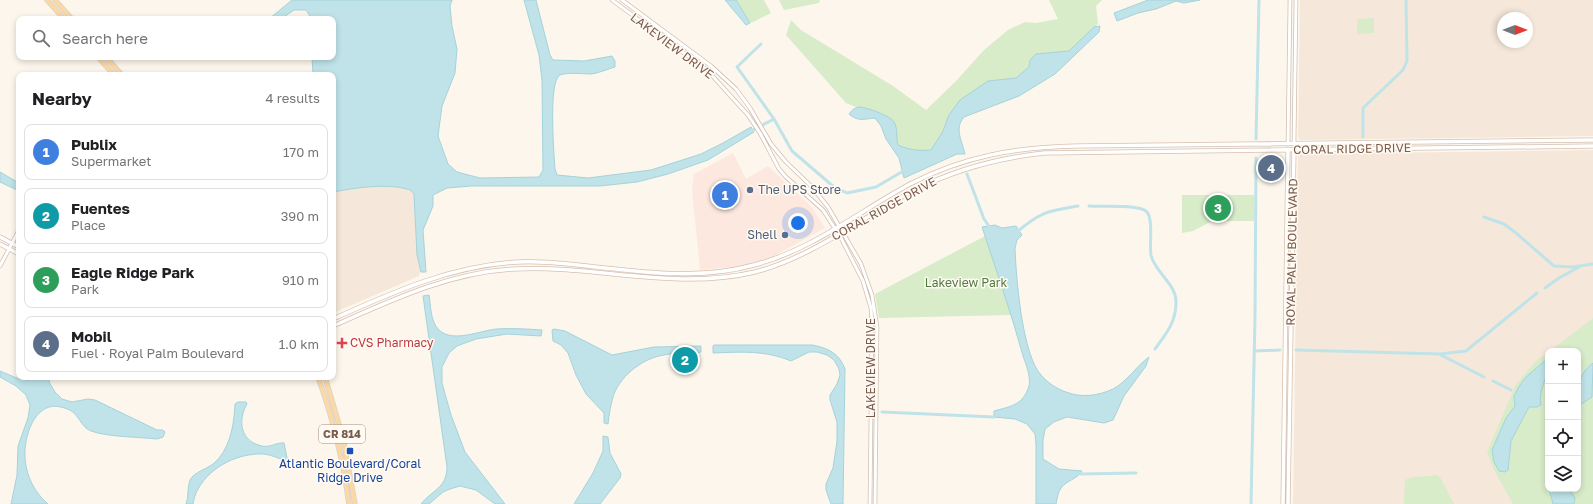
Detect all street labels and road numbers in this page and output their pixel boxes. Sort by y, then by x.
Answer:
street label: LAKEVIEW DRIVE [628,9,717,82]
street label: CORAL RIDGE DRIVE [1293,140,1411,157]
street label: CORAL RIDGE DRIVE [829,173,939,244]
street label: ROYAL PALM BOULEVARD [1283,178,1300,326]
street label: LAKEVIEW DRIVE [863,318,878,418]
road number: CR 814 [319,425,365,443]

